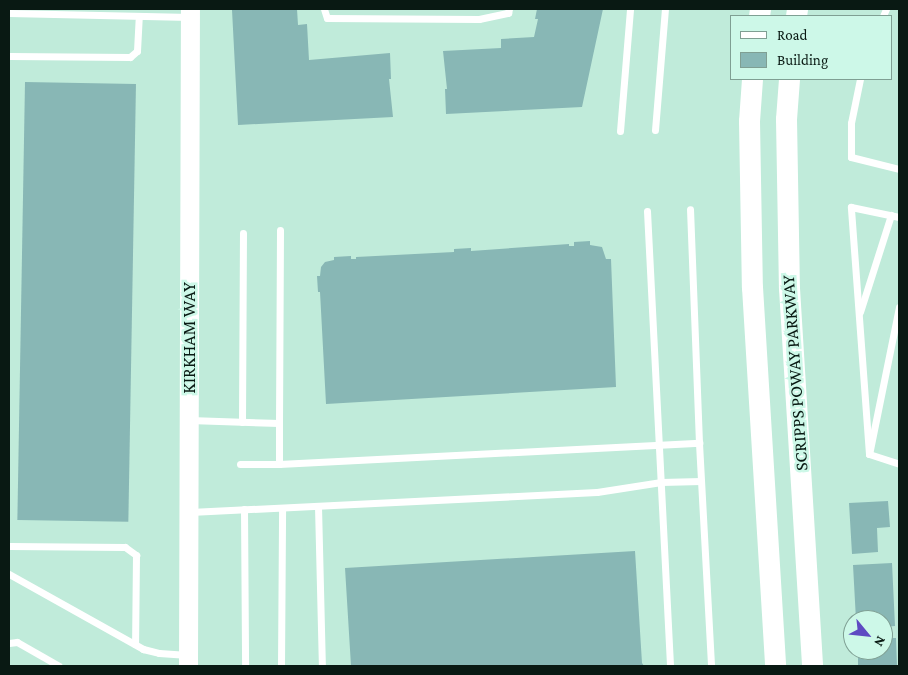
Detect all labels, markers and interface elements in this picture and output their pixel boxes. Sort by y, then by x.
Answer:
legend [730,15,893,80]
text: Road [777,27,807,43]
text: Building [777,52,828,68]
street label: SCRIPPS POWAY PARKWAY [777,274,813,472]
street label: KIRKHAM WAY [178,282,200,394]
north arrow [843,610,893,660]
text: N [871,634,890,650]

